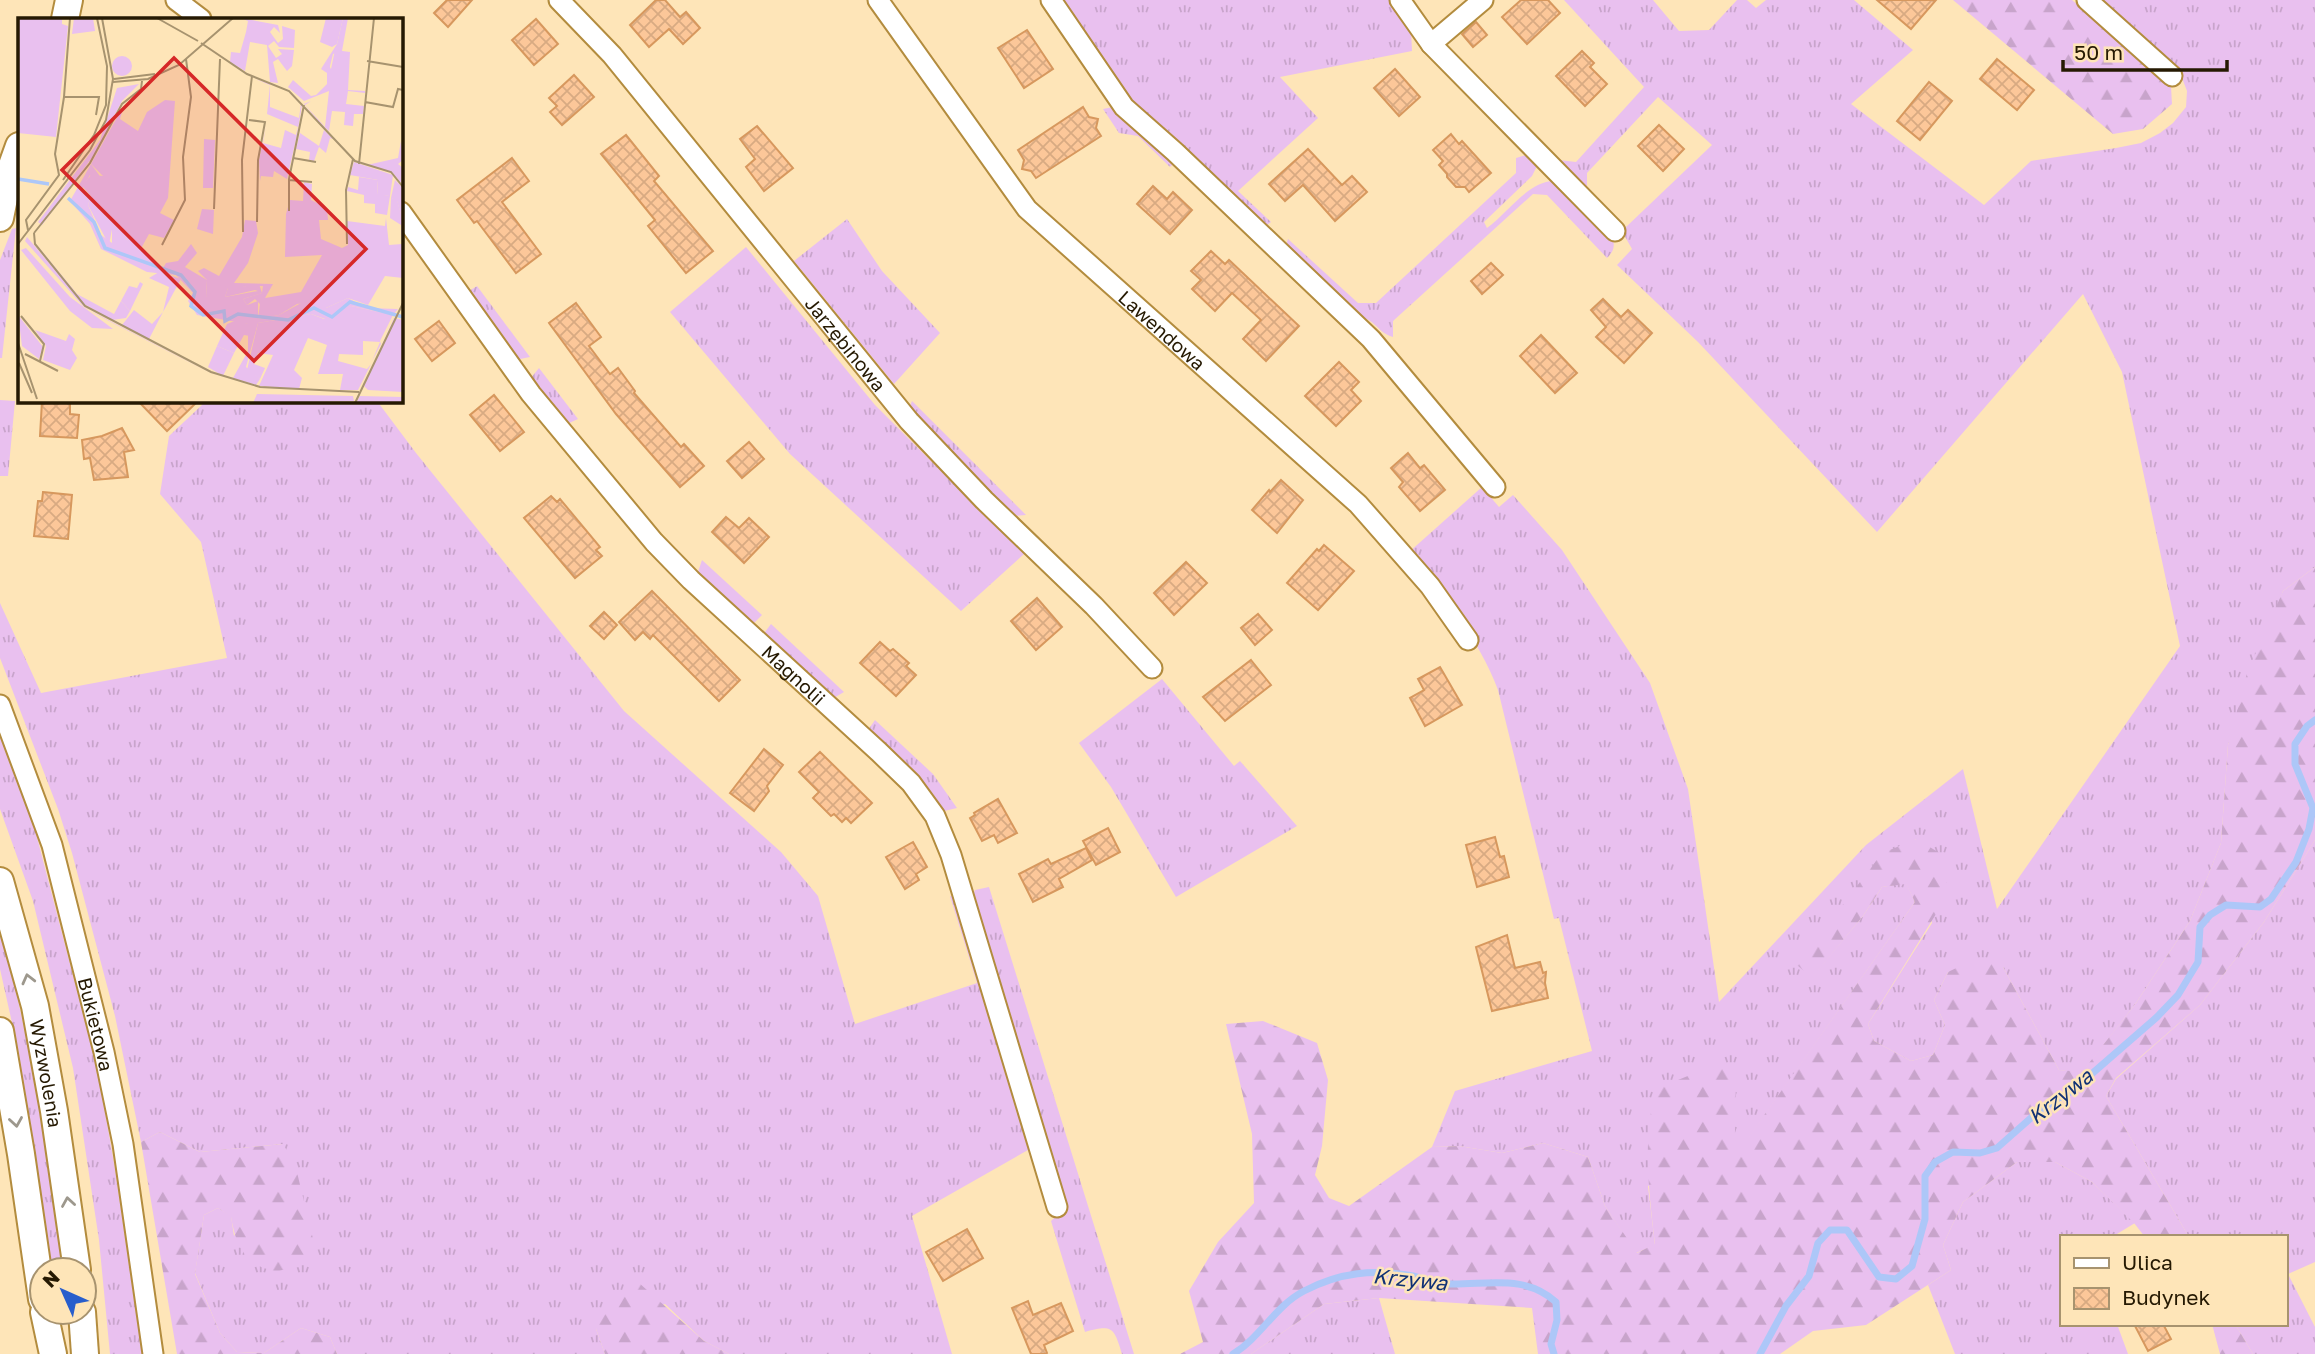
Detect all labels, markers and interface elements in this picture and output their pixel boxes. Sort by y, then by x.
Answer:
inset map [18,18,402,402]
scale bar [2063,28,2228,72]
text: 50 m [2074,39,2123,65]
street label: Lawendowa [1114,285,1210,374]
street label: Jarzębinowa [801,292,891,395]
street label: Magnolii [758,640,831,709]
one-way arrow [22,973,36,985]
street label: Bukietowa [74,975,119,1073]
street label: Wyzwolenia [26,1017,68,1129]
water label: Krzywa [2023,1062,2098,1129]
one-way arrow [8,1116,23,1128]
one-way arrow [61,1197,76,1208]
legend [2060,1235,2287,1326]
text: Ulica [2122,1249,2173,1275]
north arrow [28,1256,98,1326]
water label: Krzywa [1372,1262,1450,1296]
text: N [37,1265,64,1292]
text: Budynek [2122,1284,2211,1310]

